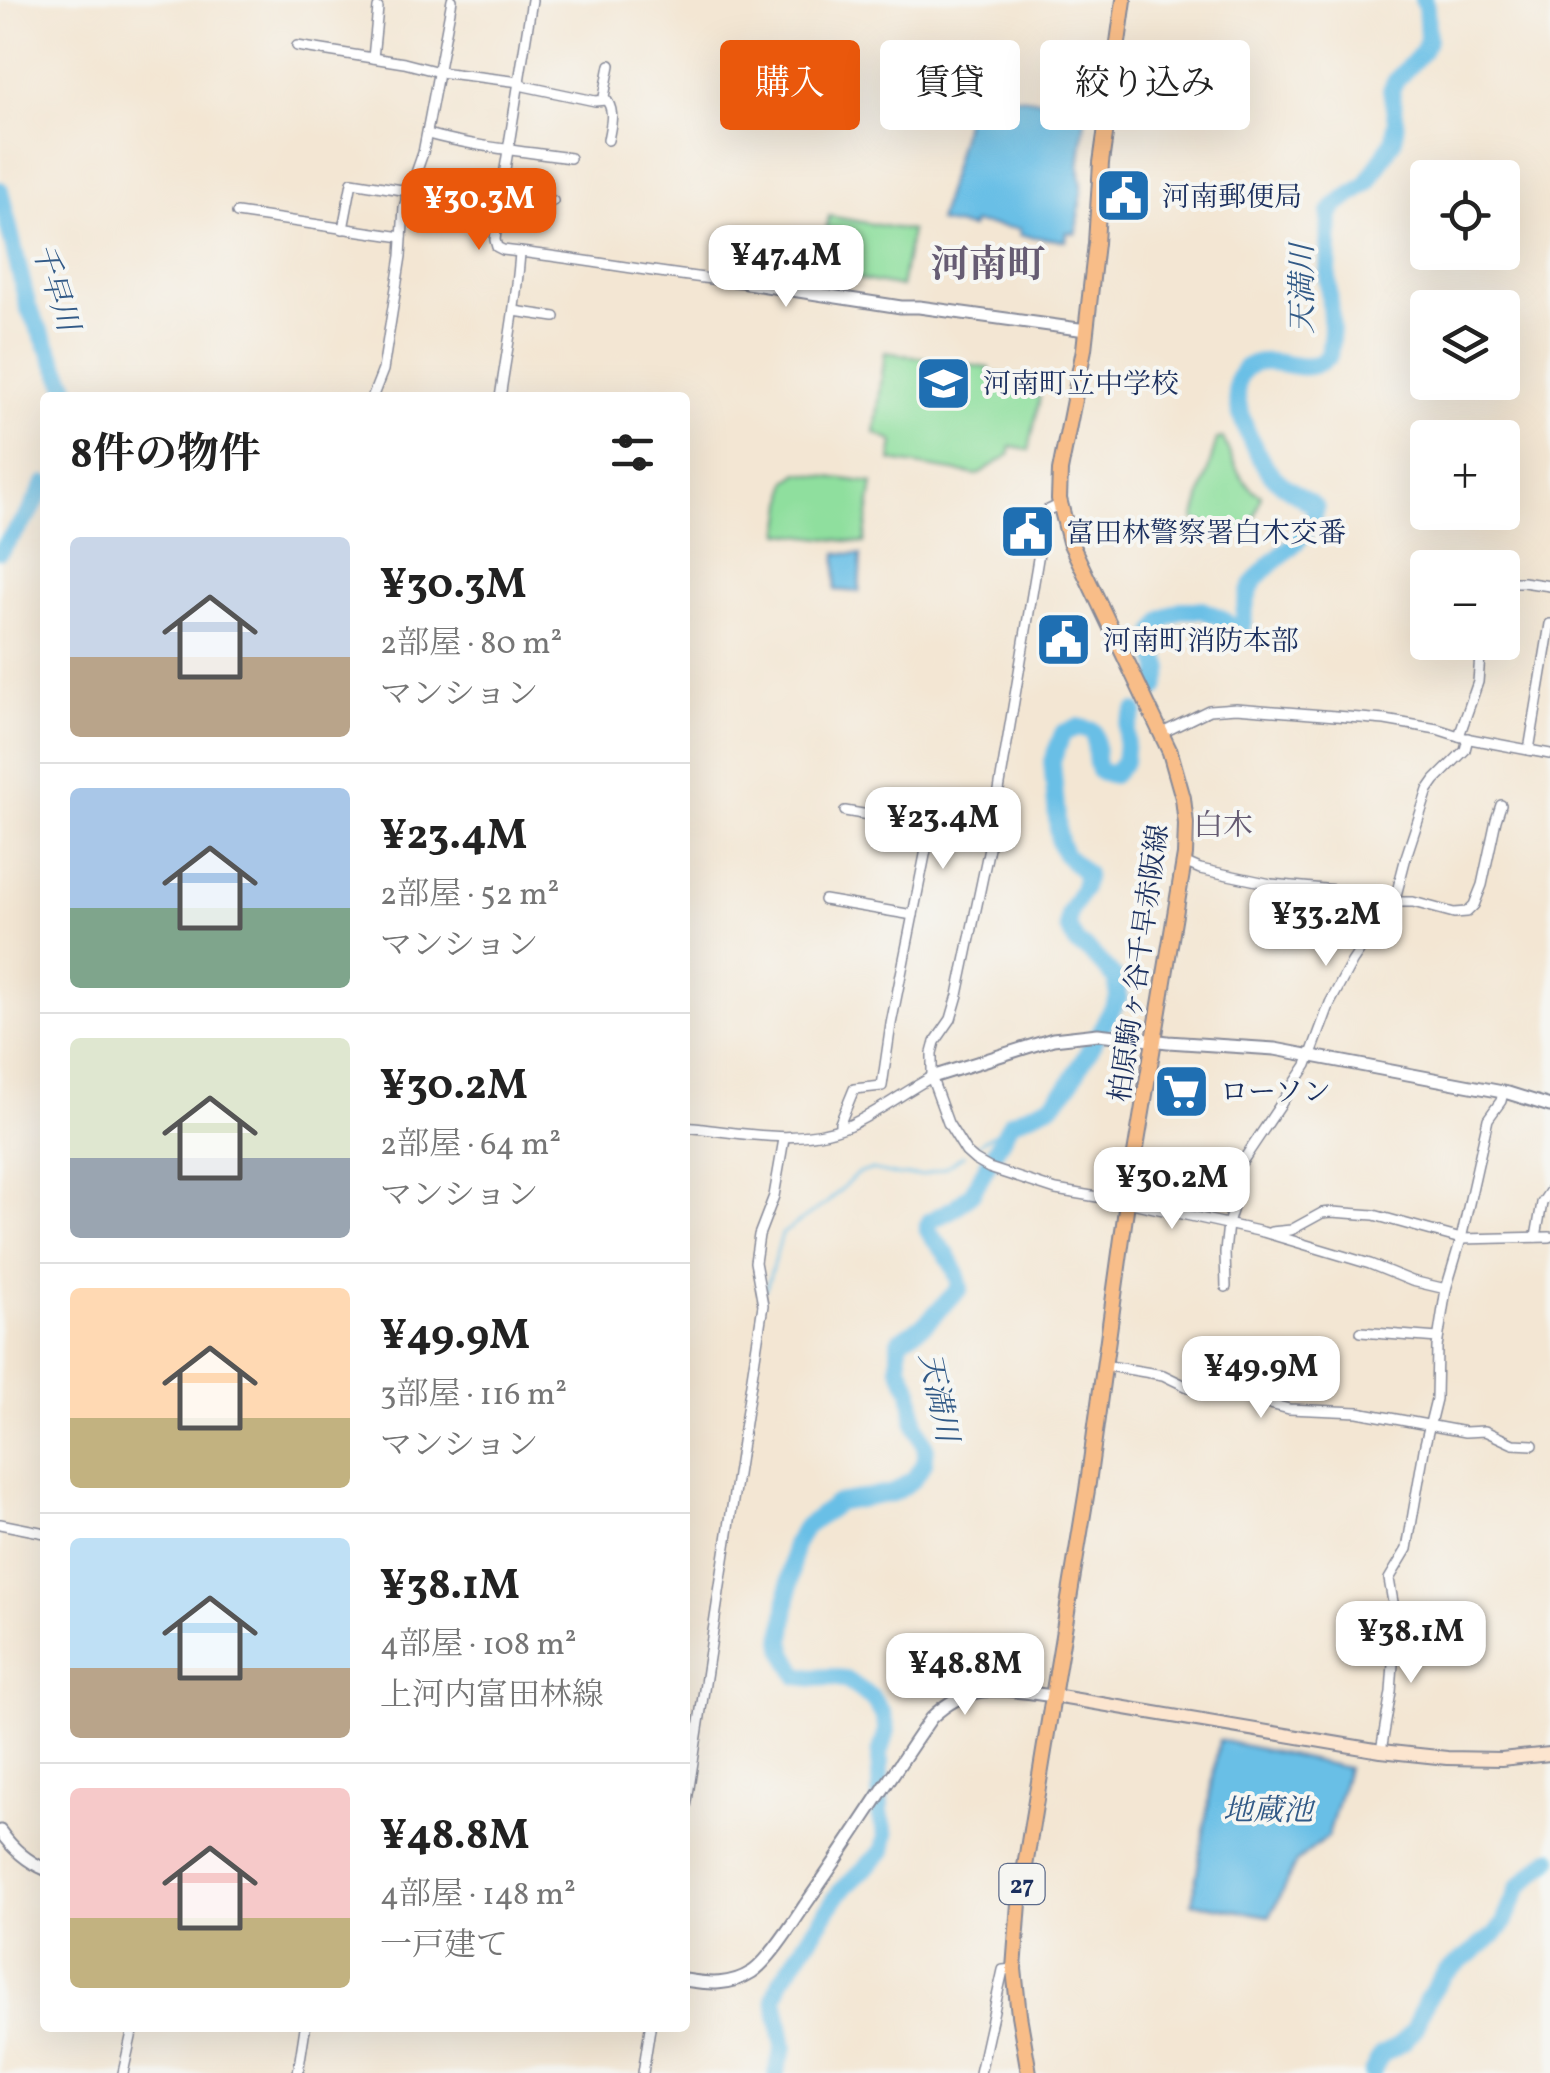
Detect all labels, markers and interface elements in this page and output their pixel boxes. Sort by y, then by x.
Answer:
chip: 購入 [720,40,860,130]
chip: 賃貸 [880,40,1020,130]
chip: 絞り込み [1040,40,1250,130]
map controls [1410,160,1520,660]
button: locate [1410,160,1520,270]
public building icon: 河南郵便局 [1093,166,1153,226]
pin: ¥30.3M [398,168,560,253]
text: ¥30.3M [423,178,535,222]
place label: 河南郵便局 [1162,179,1302,218]
pin: ¥47.4M [705,225,867,310]
text: ¥47.4M [731,235,841,279]
water label: 千早川 [20,238,89,340]
district label: 河南町 [931,241,1045,294]
water label: 天満川 [1283,241,1325,334]
button: layers [1410,290,1520,400]
school or university icon: 河南町立中学校 [914,353,974,413]
place label: 河南町立中学校 [983,366,1179,405]
button: + [1410,420,1520,530]
icon: filters [605,425,660,480]
text: 8件の物件 [70,427,261,486]
public building icon: 富田林警察署白木交番 [997,502,1057,562]
place label: 富田林警察署白木交番 [1066,515,1346,554]
button: − [1410,550,1520,660]
text: ¥30.3M [380,557,526,616]
icon: home [150,577,270,697]
public building icon: 河南町消防本部 [1034,610,1094,670]
text: 2部屋 · 80 m² [380,623,562,667]
place label: 河南町消防本部 [1103,623,1299,662]
text: マンション [380,674,539,718]
pin: ¥23.4M [862,787,1024,872]
text: ¥23.4M [887,797,999,841]
district label: 白木 [1193,806,1253,848]
text: ¥23.4M [380,808,527,867]
street label: 柏原駒ヶ谷千早赤阪線 [1102,822,1179,1105]
icon: home [150,828,270,948]
text: 2部屋 · 52 m² [380,874,559,918]
pin: ¥33.2M [1245,884,1407,969]
text: ¥33.2M [1271,894,1381,938]
text: マンション [380,925,539,969]
text: ¥30.2M [380,1058,528,1117]
supermarket icon: ローソン [1151,1061,1211,1121]
place label: ローソン [1220,1074,1331,1113]
icon: home [150,1078,270,1198]
text: 2部屋 · 64 m² [380,1124,561,1168]
pin: ¥30.2M [1091,1147,1253,1232]
text: ¥30.2M [1116,1157,1228,1201]
text: マンション [380,1175,539,1219]
text: ¥49.9M [380,1308,530,1367]
icon: home [150,1328,270,1448]
pin: ¥49.9M [1180,1336,1342,1421]
text: ¥49.9M [1204,1346,1318,1390]
water label: 天満川 [907,1349,968,1449]
text: 3部屋 · 116 m² [380,1374,567,1418]
text: マンション [380,1425,539,1469]
text: ¥38.1M [380,1558,520,1617]
icon: home [150,1578,270,1698]
pin: ¥38.1M [1330,1601,1492,1686]
text: ¥38.1M [1358,1611,1464,1655]
text: 4部屋 · 108 m² [380,1624,577,1668]
pin: ¥48.8M [884,1633,1046,1718]
text: ¥48.8M [908,1643,1022,1687]
text: 上河内富田林線 [380,1675,604,1719]
water label: 地蔵池 [1223,1791,1316,1833]
text: ¥48.8M [380,1808,529,1867]
icon: home [150,1828,270,1948]
road number: 27 [1000,1864,1044,1904]
text: 4部屋 · 148 m² [380,1874,576,1918]
text: 一戸建て [380,1925,508,1969]

